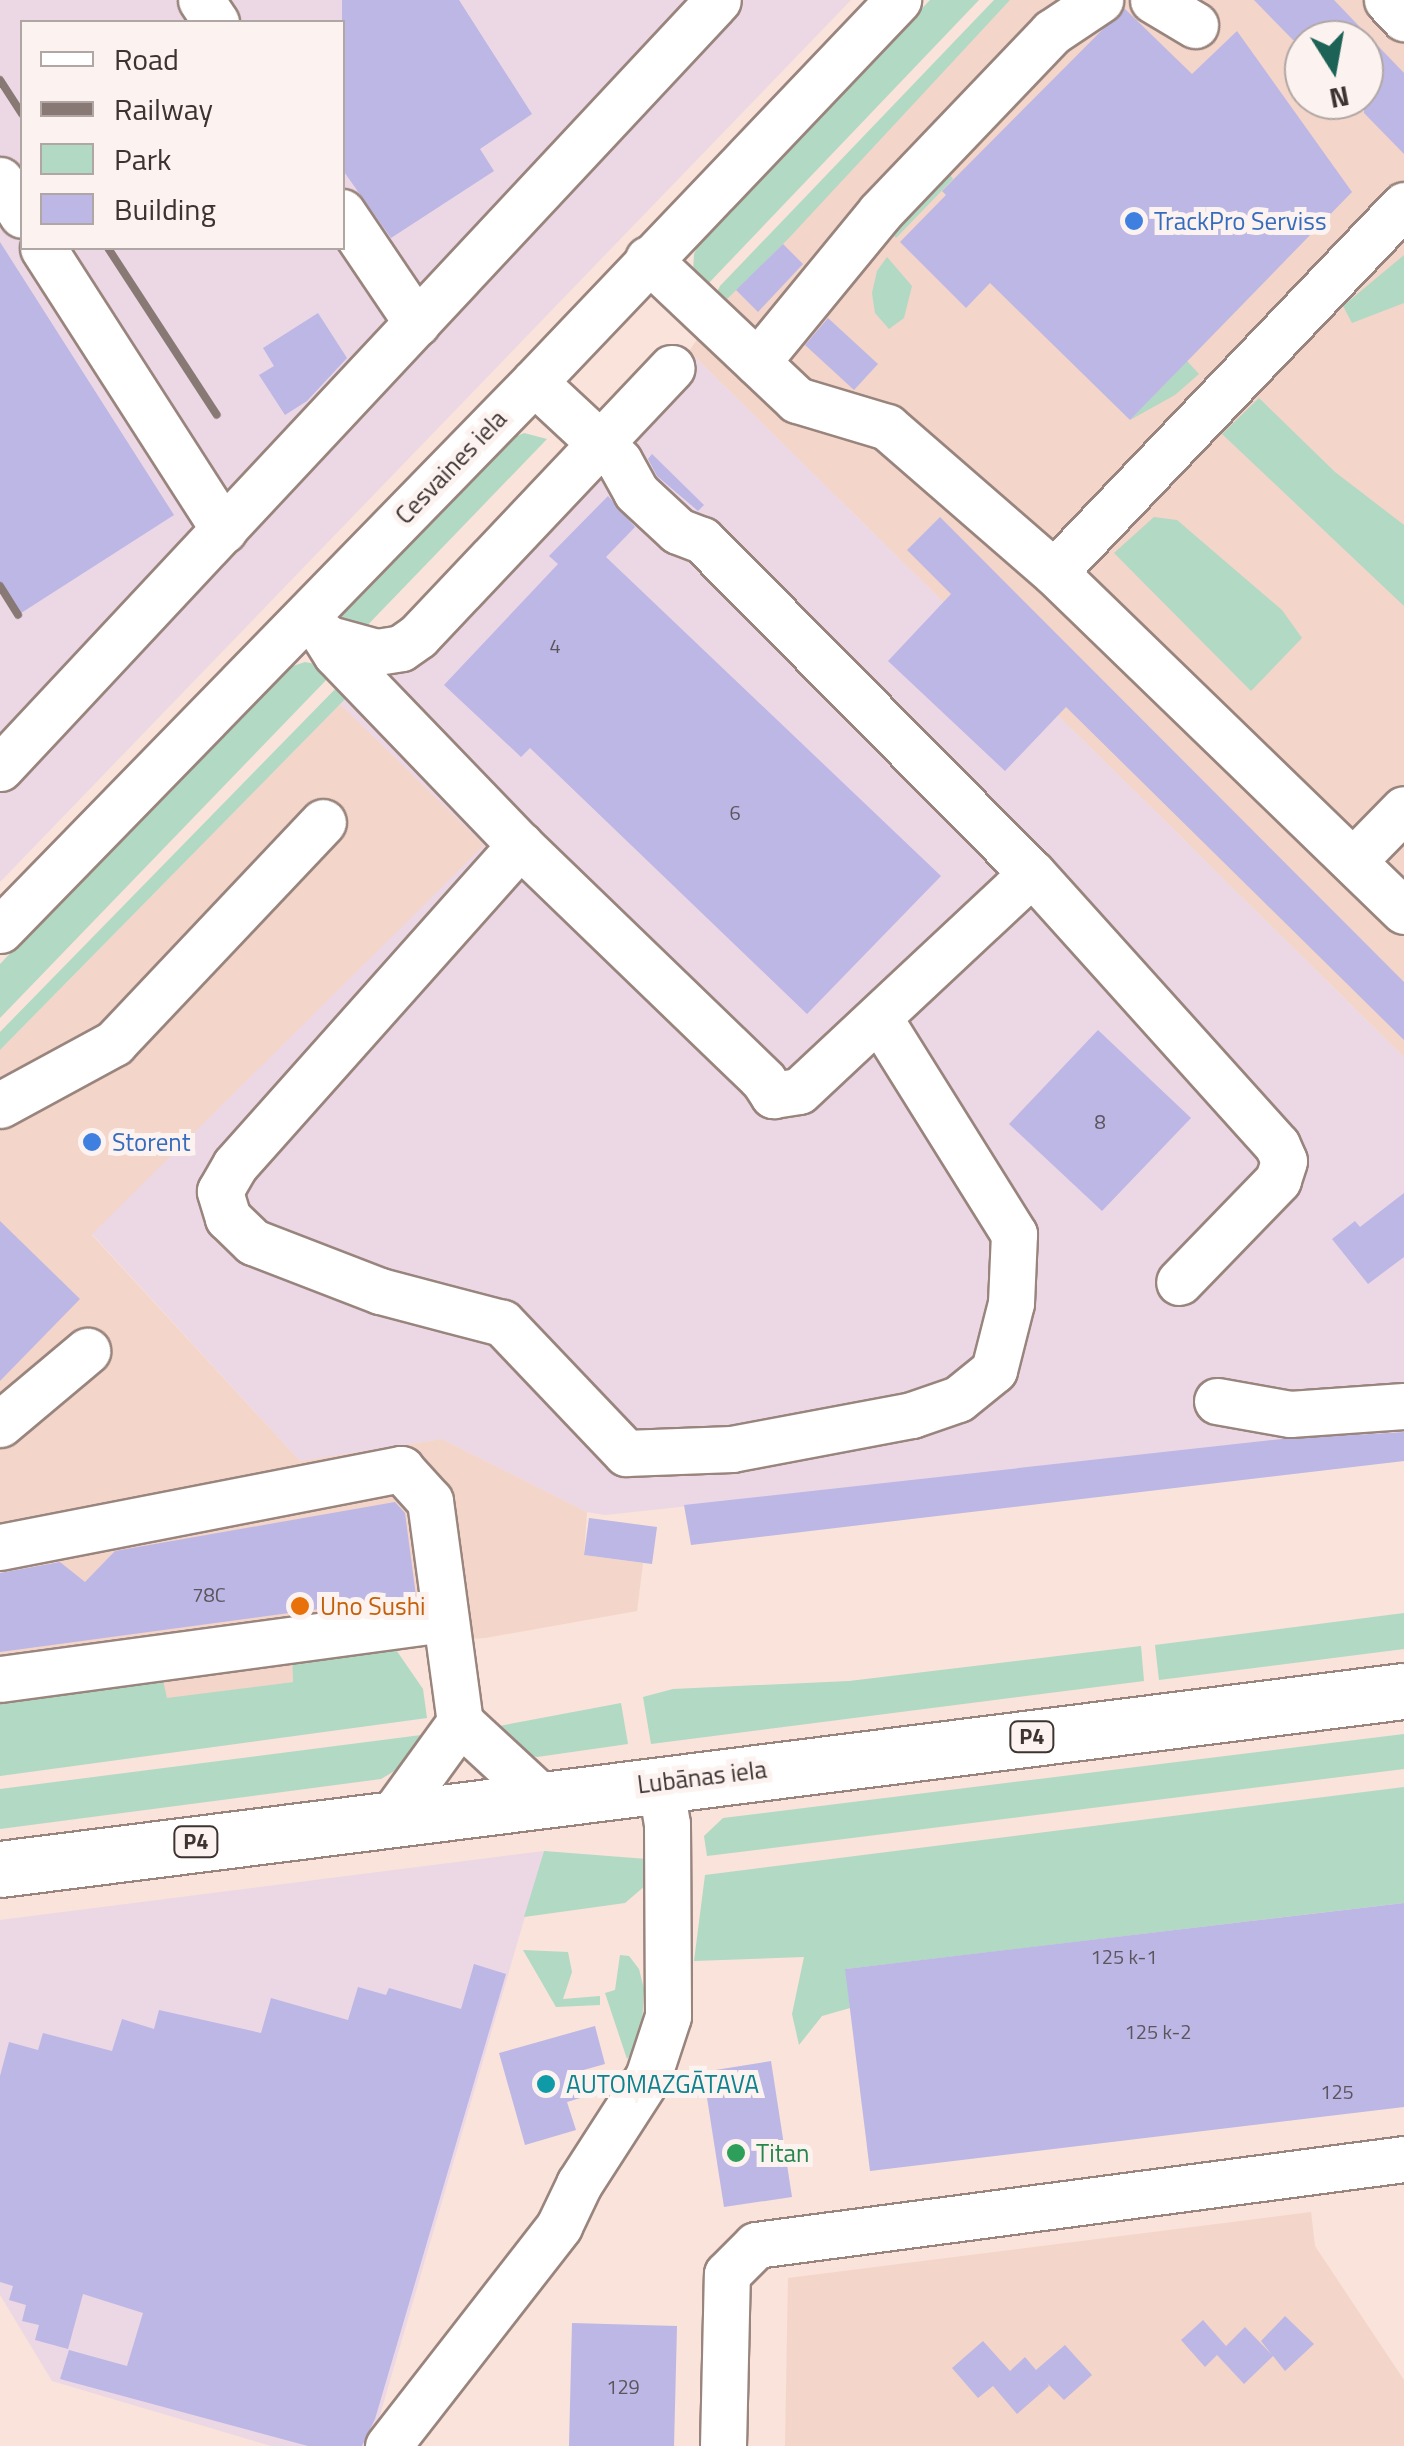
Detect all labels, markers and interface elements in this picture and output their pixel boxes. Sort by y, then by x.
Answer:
legend [20,20,345,250]
north arrow [1284,20,1384,120]
text: Road [114,36,179,82]
text: N [1326,75,1353,121]
text: Railway [114,86,213,132]
text: Park [114,136,171,182]
text: Building [114,186,216,232]
place label: TrackPro Serviss [1154,206,1327,236]
marker: TrackPro Serviss [1123,210,1145,232]
street label: Cesvaines iela [389,404,513,530]
house number: 4 [549,633,561,657]
house number: 6 [729,800,741,824]
house number: 8 [1094,1109,1106,1133]
place label: Storent [112,1127,190,1157]
marker: Storent [81,1131,103,1153]
house number: 78C [192,1582,226,1606]
place label: Uno Sushi [320,1591,426,1621]
marker: Uno Sushi [289,1595,311,1617]
road number: P4 [1007,1720,1057,1754]
street label: Lubānas iela [636,1754,768,1800]
road number: P4 [171,1825,221,1859]
house number: 125 k-1 [1091,1944,1157,1968]
house number: 125 k-2 [1125,2019,1191,2043]
place label: AUTOMAZGĀTAVA [566,2069,759,2099]
marker: AUTOMAZGĀTAVA [535,2073,557,2095]
house number: 125 [1320,2079,1354,2103]
place label: Titan [756,2138,809,2168]
marker: Titan [725,2142,747,2164]
house number: 129 [606,2374,640,2398]

